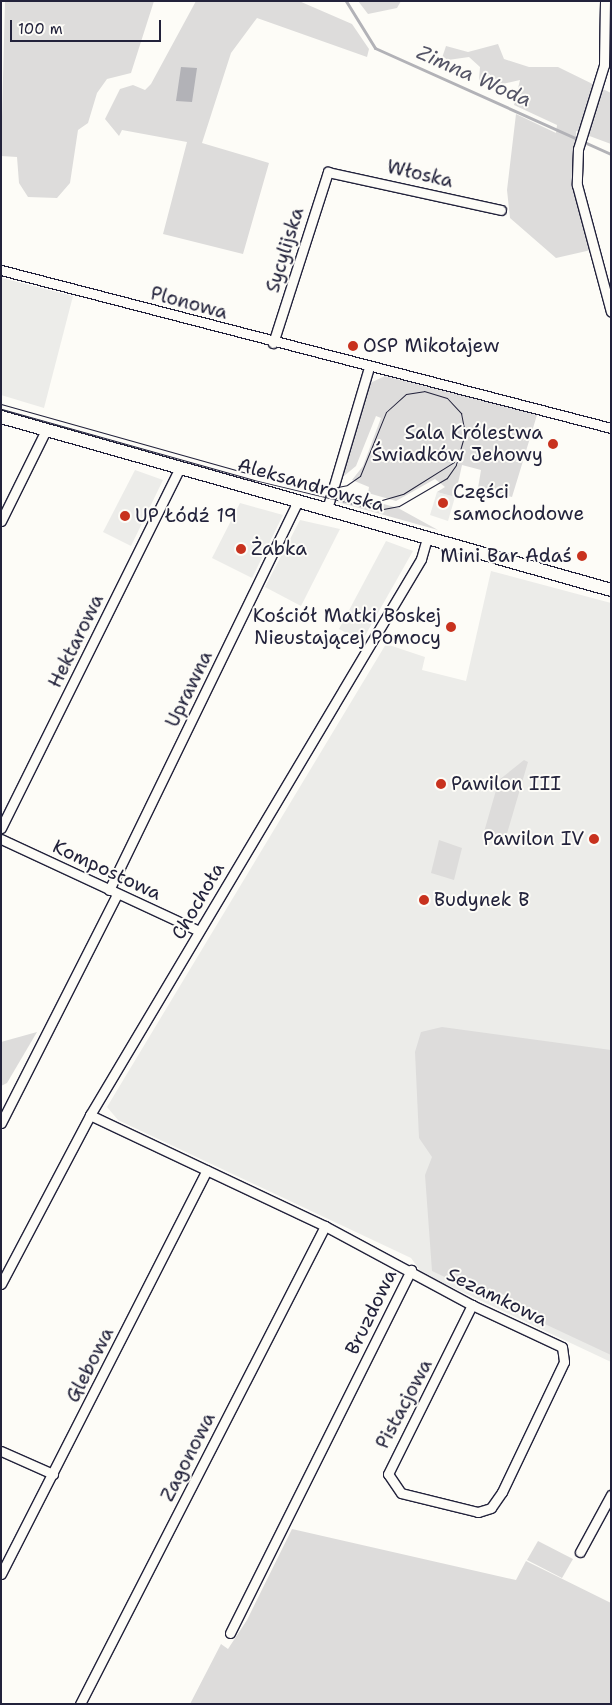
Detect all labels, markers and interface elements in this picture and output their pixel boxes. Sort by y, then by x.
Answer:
scale bar [12,10,164,42]
text: 100 m [18,19,63,39]
water label: Zimna Woda [413,40,535,112]
street label: Włoska [385,155,455,193]
street label: Sycylijska [261,205,309,295]
street label: Plonowa [148,282,230,324]
place label: OSP Mikołajew [363,335,499,357]
marker: OSP Mikołajew [347,340,359,352]
place label: Sala Królestwa Świadków Jehowy [372,422,543,466]
marker: Sala Królestwa Świadków Jehowy [547,438,559,450]
street label: Aleksandrowska [235,453,387,517]
place label: Części samochodowe [453,481,584,525]
marker: Części samochodowe [437,497,449,509]
place label: UP Łódź 19 [135,505,237,527]
marker: UP Łódź 19 [119,510,131,522]
place label: Żabka [251,538,307,560]
marker: Żabka [235,543,247,555]
place label: Mini Bar Adaś [440,545,572,567]
marker: Mini Bar Adaś [576,550,588,562]
street label: Hektarowa [44,590,108,692]
place label: Kościół Matki Boskej Nieustającej Pomocy [253,605,441,649]
marker: Kościół Matki Boskej Nieustającej Pomocy [445,621,457,633]
street label: Uprawna [161,647,217,731]
place label: Pawilon III [451,773,561,795]
marker: Pawilon III [435,778,447,790]
place label: Pawilon IV [483,828,584,850]
marker: Pawilon IV [588,833,600,845]
street label: Kompostowa [49,835,165,905]
street label: Chochoła [167,858,229,944]
place label: Budynek B [434,889,529,911]
marker: Budynek B [418,894,430,906]
street label: Sezamkowa [443,1263,551,1331]
street label: Bruzdowa [341,1266,401,1358]
street label: Glebowa [61,1324,119,1406]
street label: Pistacjowa [371,1355,437,1453]
street label: Zagonowa [156,1409,220,1505]

